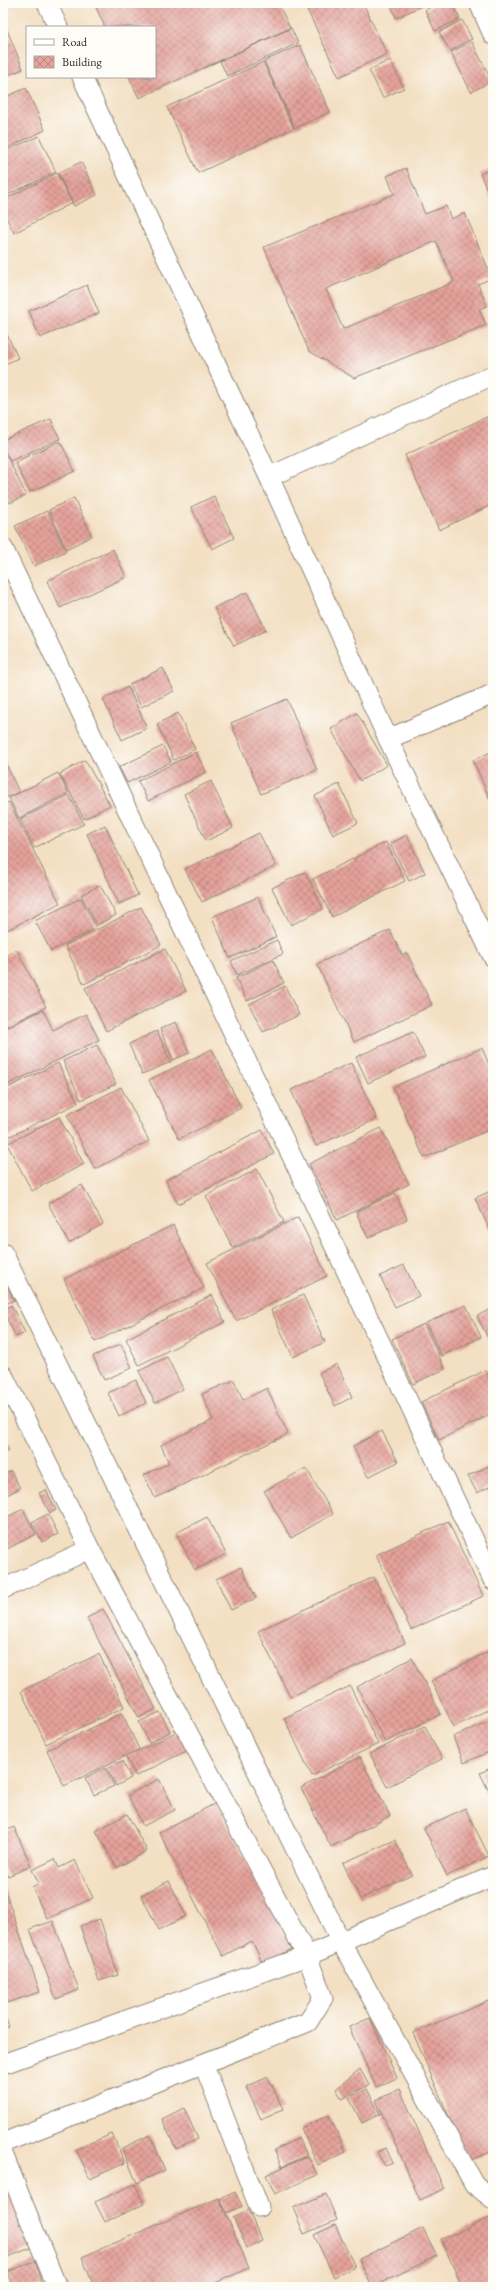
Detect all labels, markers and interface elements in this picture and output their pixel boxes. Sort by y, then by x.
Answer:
legend [26,26,156,78]
text: Road [62,34,88,50]
text: Building [62,54,103,70]

